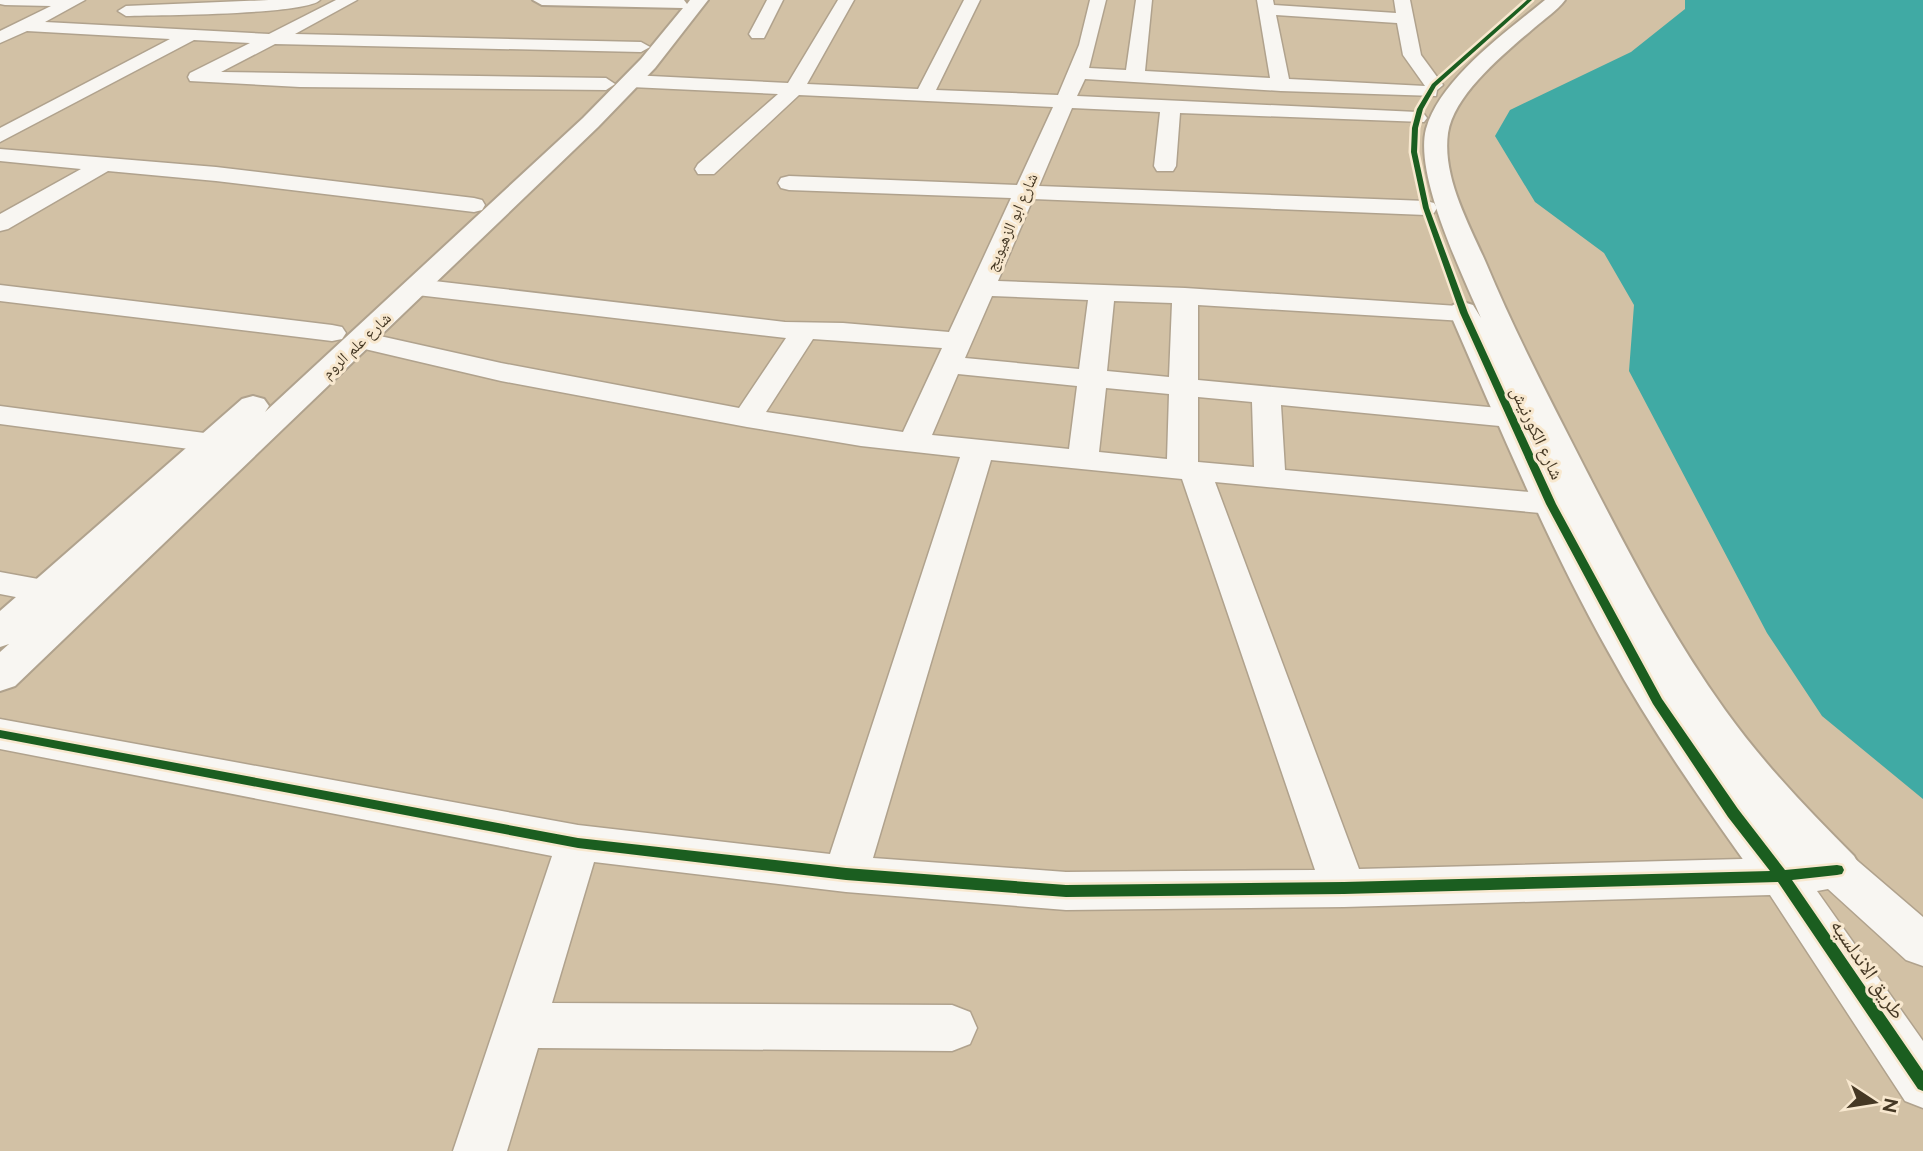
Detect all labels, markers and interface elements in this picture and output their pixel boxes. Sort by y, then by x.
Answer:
street label: شارع ابو الزهيويج [981,170,1042,275]
street label: شارع علم الروم [318,308,396,383]
street label: شارع الكورنيش [1506,383,1568,483]
street label: طريق الاندلسيه [1825,914,1911,1024]
north arrow [1839,1067,1909,1137]
text: N [1878,1096,1903,1115]

